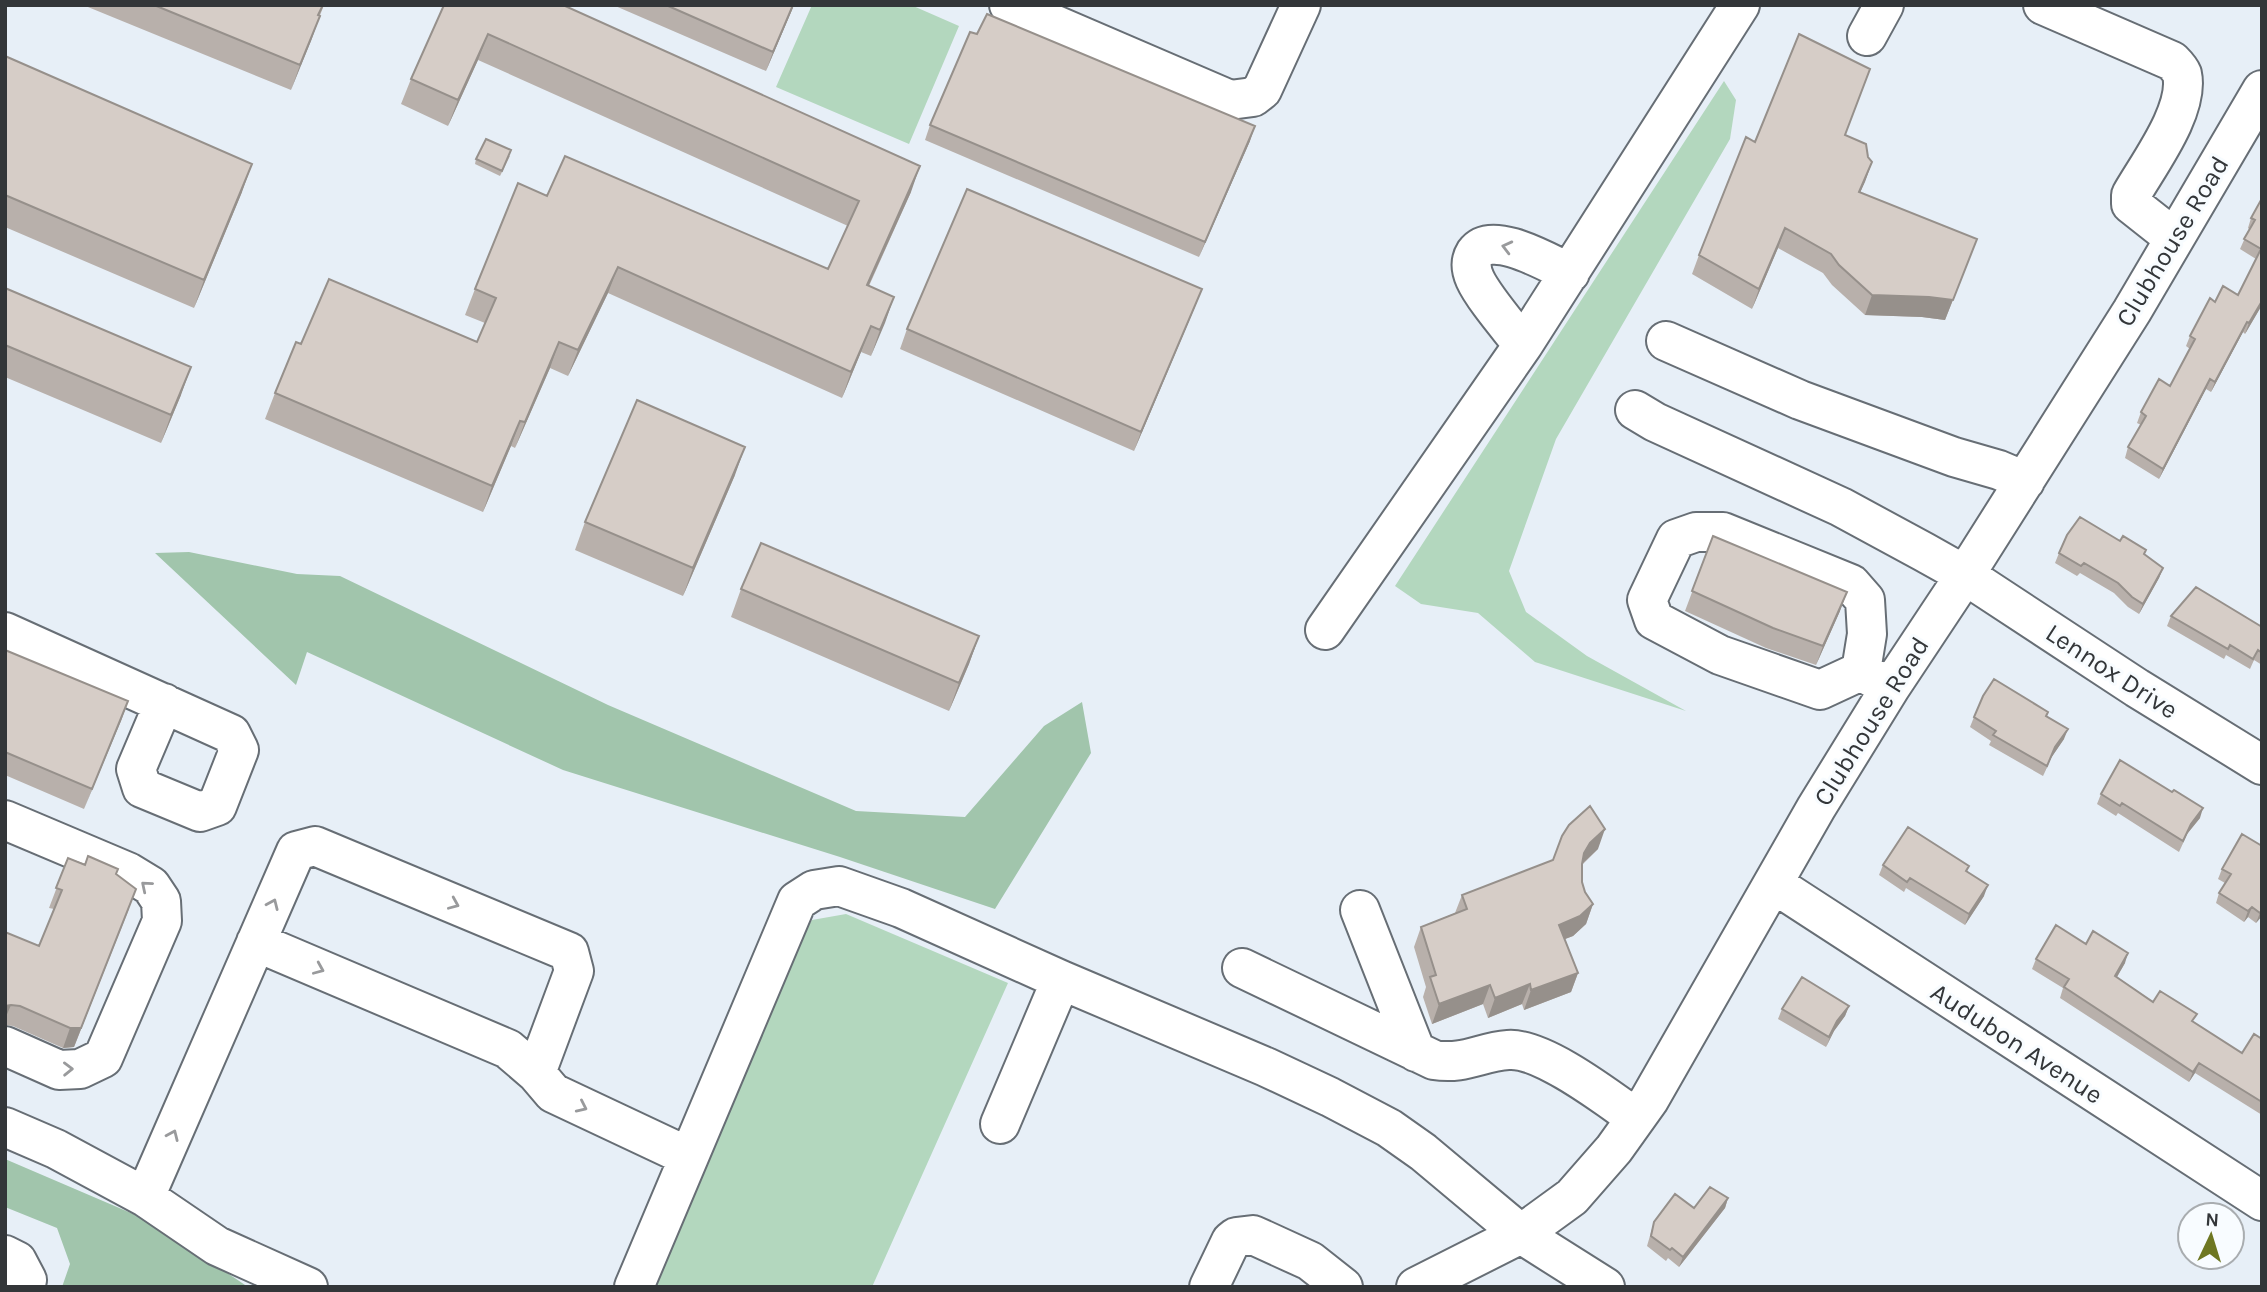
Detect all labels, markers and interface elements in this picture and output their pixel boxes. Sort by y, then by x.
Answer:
street label: Clubhouse Road [2109,151,2235,332]
one-way arrow [1501,241,1513,255]
street label: Lennox Drive [2040,617,2184,726]
street label: Clubhouse Road [1807,631,1936,811]
one-way arrow [141,881,154,894]
one-way arrow [447,896,459,910]
one-way arrow [265,898,279,911]
one-way arrow [312,961,324,975]
street label: Audubon Avenue [1925,976,2109,1111]
one-way arrow [63,1061,74,1077]
one-way arrow [575,1099,587,1113]
one-way arrow [164,1129,178,1141]
north arrow [2176,1201,2246,1271]
text: N [2205,1209,2220,1231]

